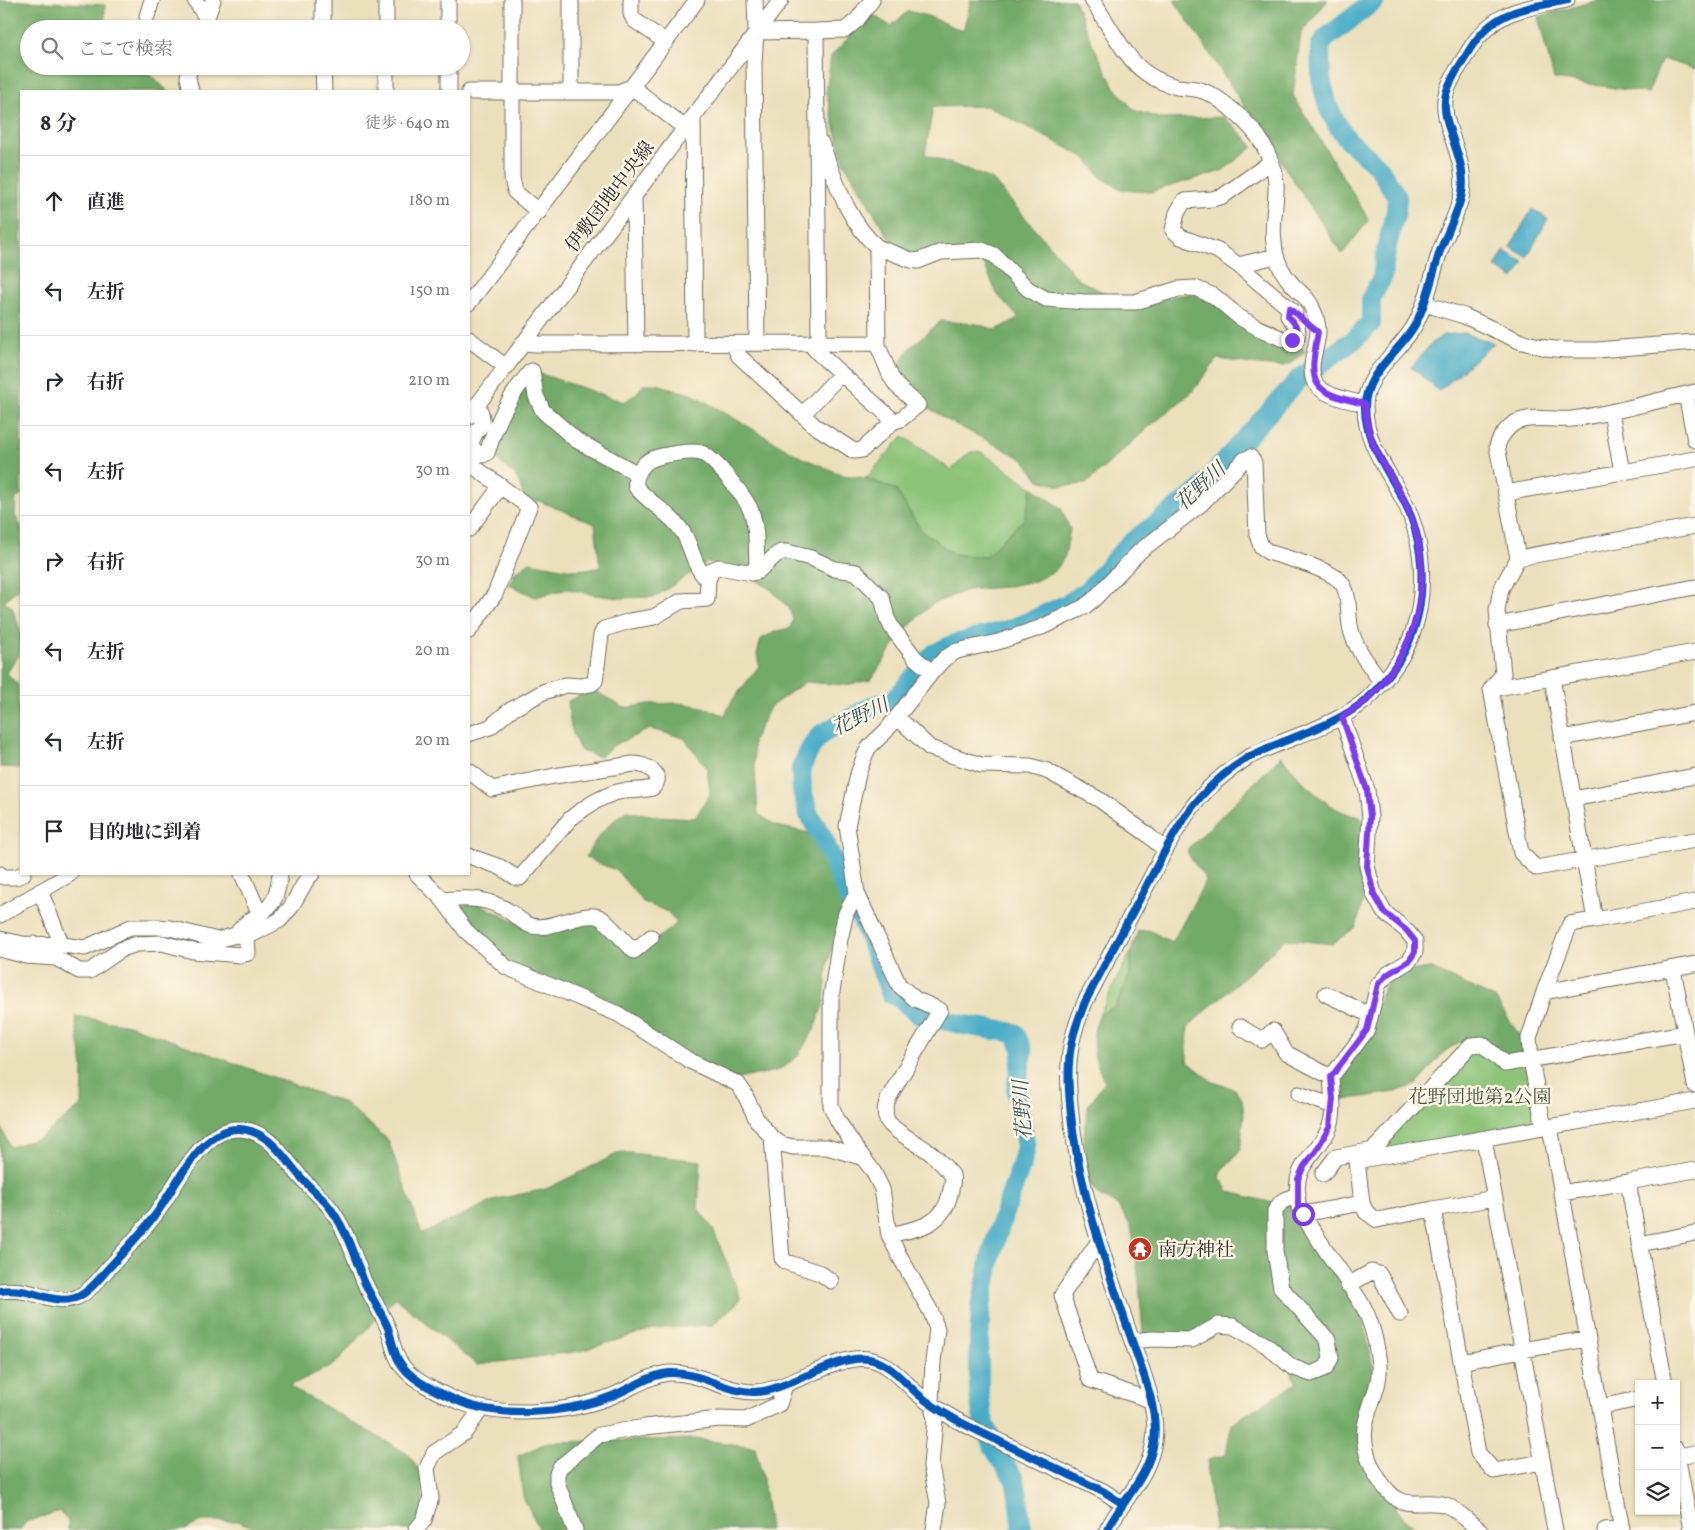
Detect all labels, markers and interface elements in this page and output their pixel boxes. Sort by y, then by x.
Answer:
search box [20,20,470,75]
icon: search [38,34,66,62]
text: ここで検索 [78,37,173,63]
text: 8 分 [40,110,77,139]
text: 徒歩 · 640 m [365,113,450,135]
street label: 伊敷団地中央線 [560,136,661,258]
icon: ahead [40,187,68,215]
text: 直進 [87,190,125,216]
text: 180 m [409,190,450,212]
icon: left [40,277,68,305]
text: 左折 [87,280,125,306]
text: 150 m [409,280,450,302]
route end [1281,329,1304,352]
icon: right [40,367,68,395]
text: 右折 [87,370,125,396]
text: 210 m [408,370,450,392]
water label: 花野川 [1170,455,1234,518]
icon: left [40,457,68,485]
text: 左折 [87,460,125,486]
text: 30 m [415,460,450,482]
icon: right [40,547,68,575]
text: 右折 [87,550,125,576]
text: 30 m [415,550,450,572]
icon: left [40,637,68,665]
text: 左折 [87,640,125,666]
text: 20 m [415,640,450,662]
water label: 花野川 [828,691,896,744]
icon: left [40,727,68,755]
text: 左折 [87,730,125,756]
text: 20 m [415,730,450,752]
icon: arrive [40,817,68,845]
text: 目的地に到着 [87,820,201,846]
water label: 花野川 [1008,1077,1040,1141]
park label: 花野団地第2公園 [1408,1085,1552,1111]
route start [1292,1203,1315,1226]
temple icon: 南方神社 [1127,1236,1153,1262]
place label: 南方神社 [1158,1238,1234,1264]
map controls [1635,1380,1680,1515]
button: + [1635,1380,1680,1425]
button: − [1635,1425,1680,1470]
button: layers [1635,1470,1680,1515]

